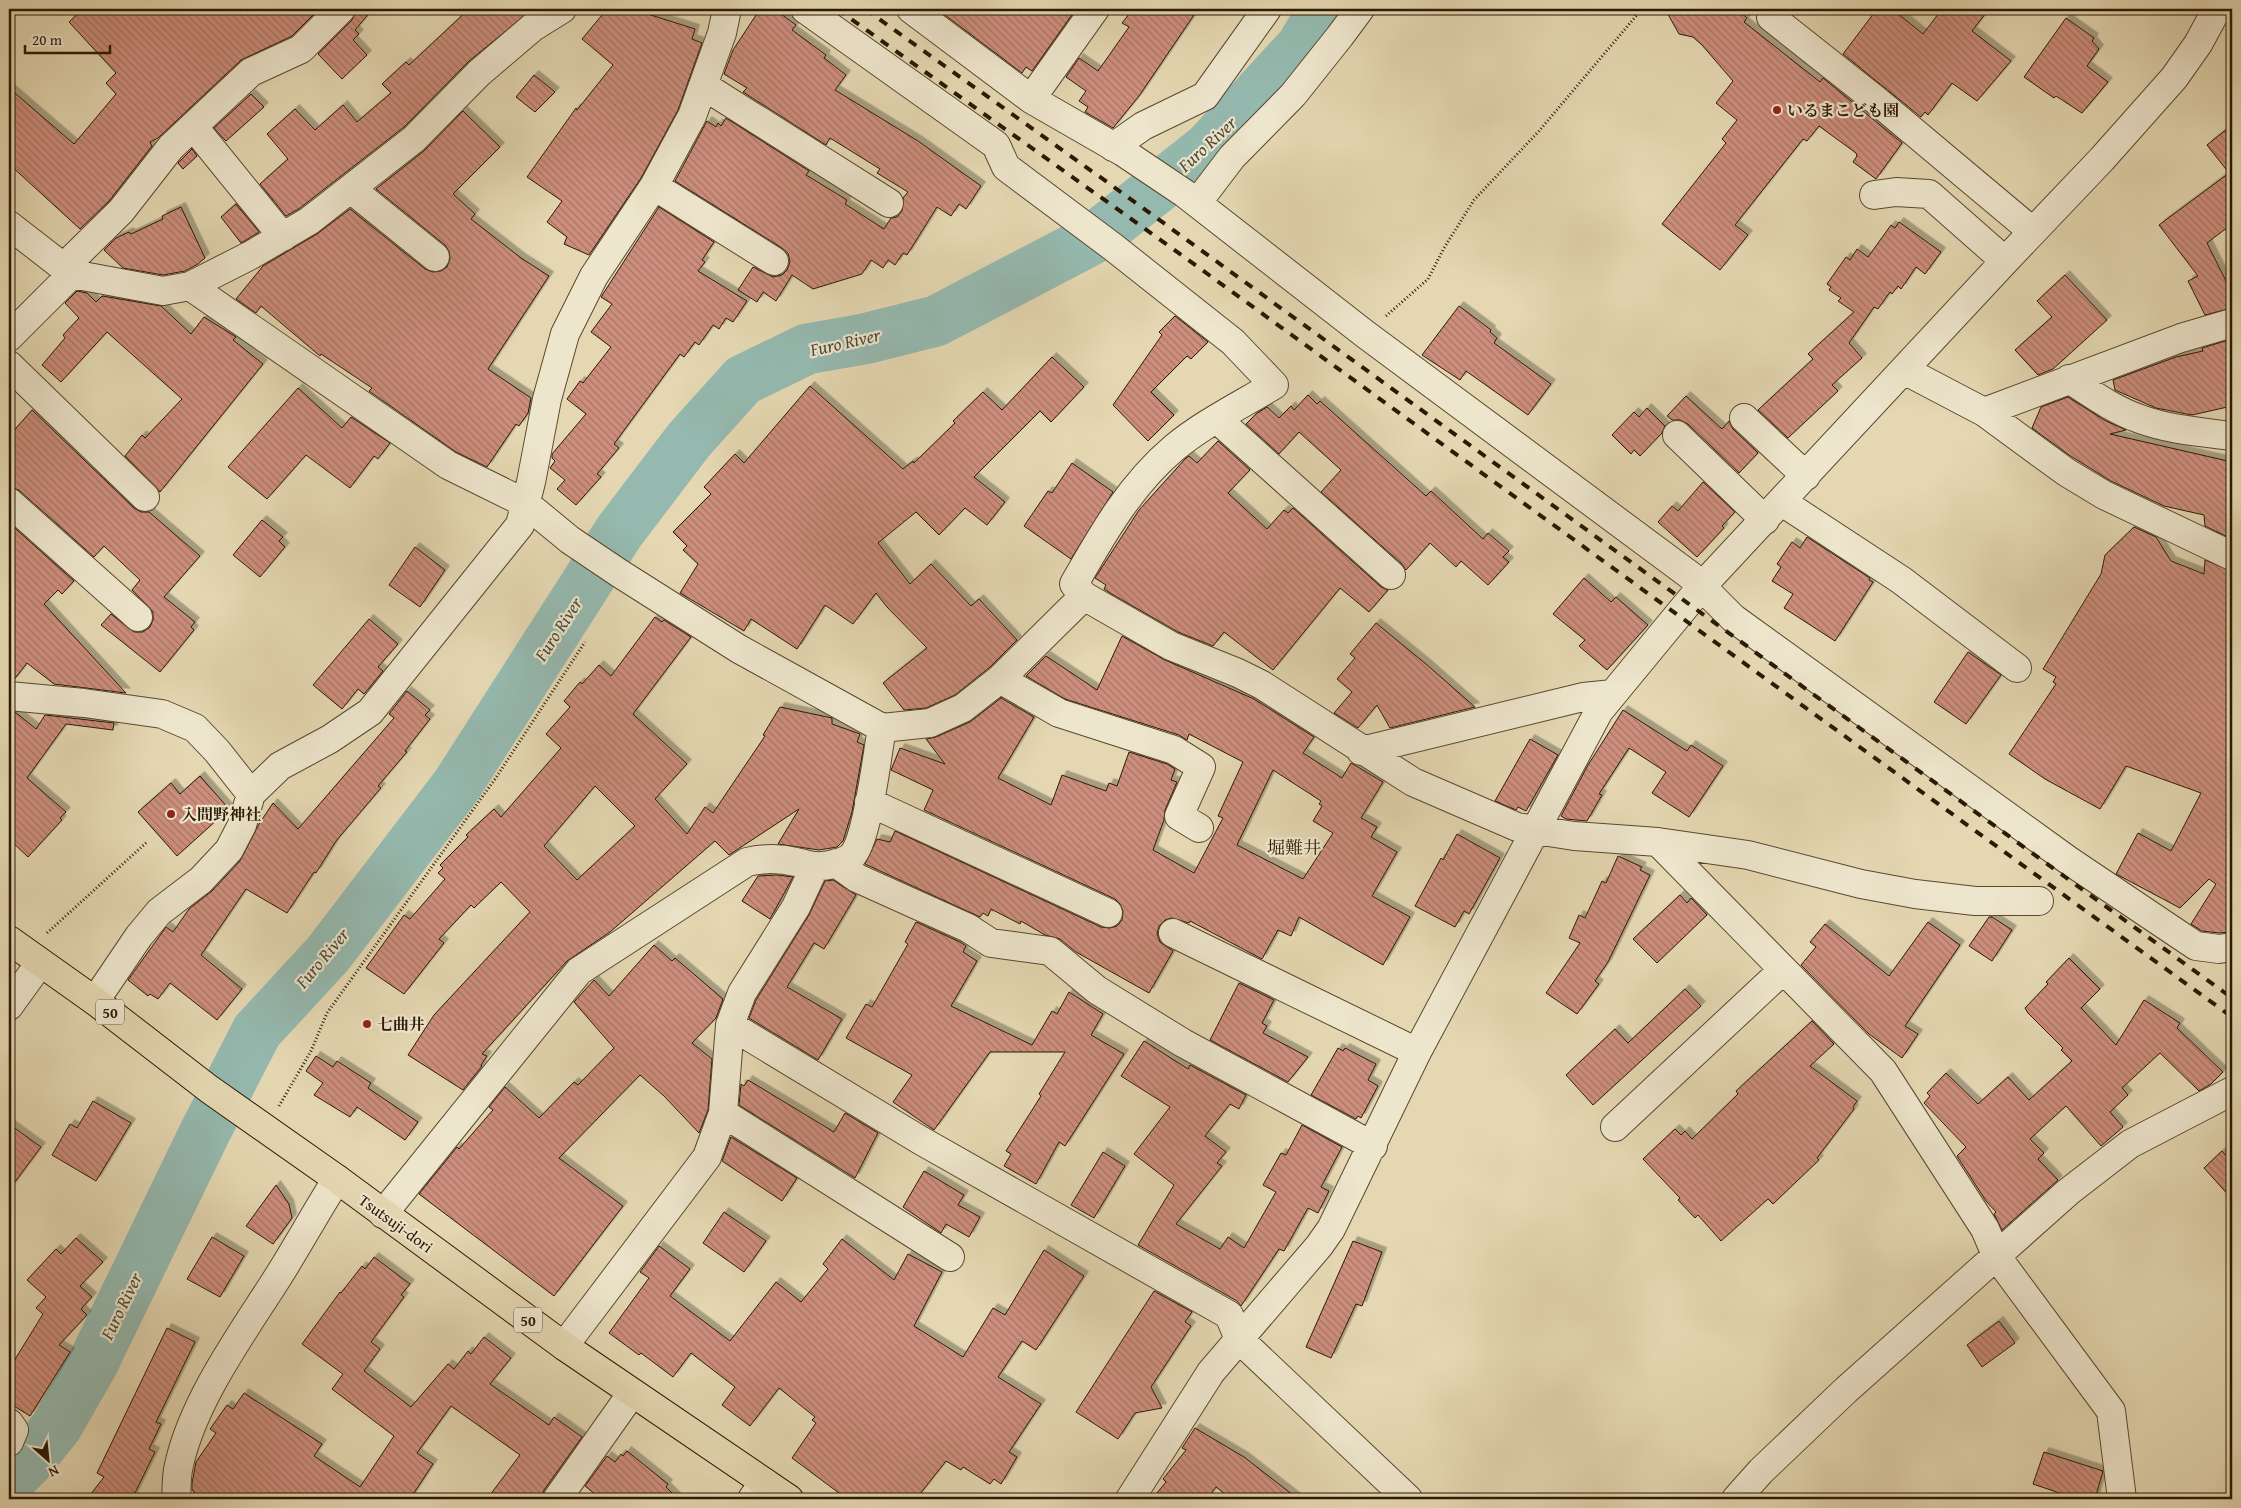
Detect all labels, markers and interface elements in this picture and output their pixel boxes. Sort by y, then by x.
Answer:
scale bar [25,22,110,54]
text: 20 m [32,29,63,50]
place label: いるまこども園 [1787,98,1899,122]
marker: いるまこども園 [1771,104,1783,116]
water label: Furo River [1171,109,1243,179]
water label: Furo River [806,321,884,363]
water label: Furo River [527,591,589,667]
place label: 入間野神社 [181,802,261,826]
marker: 入間野神社 [165,808,177,820]
district label: 堀難井 [1267,834,1321,861]
water label: Furo River [288,921,356,995]
road number: 50 [96,1000,124,1024]
place label: 七曲井 [377,1012,425,1036]
marker: 七曲井 [361,1018,373,1030]
street label: Tsutsuji-dori [354,1188,439,1258]
water label: Furo River [93,1267,149,1345]
road number: 50 [514,1308,542,1332]
north arrow [22,1436,72,1486]
text: N [45,1461,63,1483]

